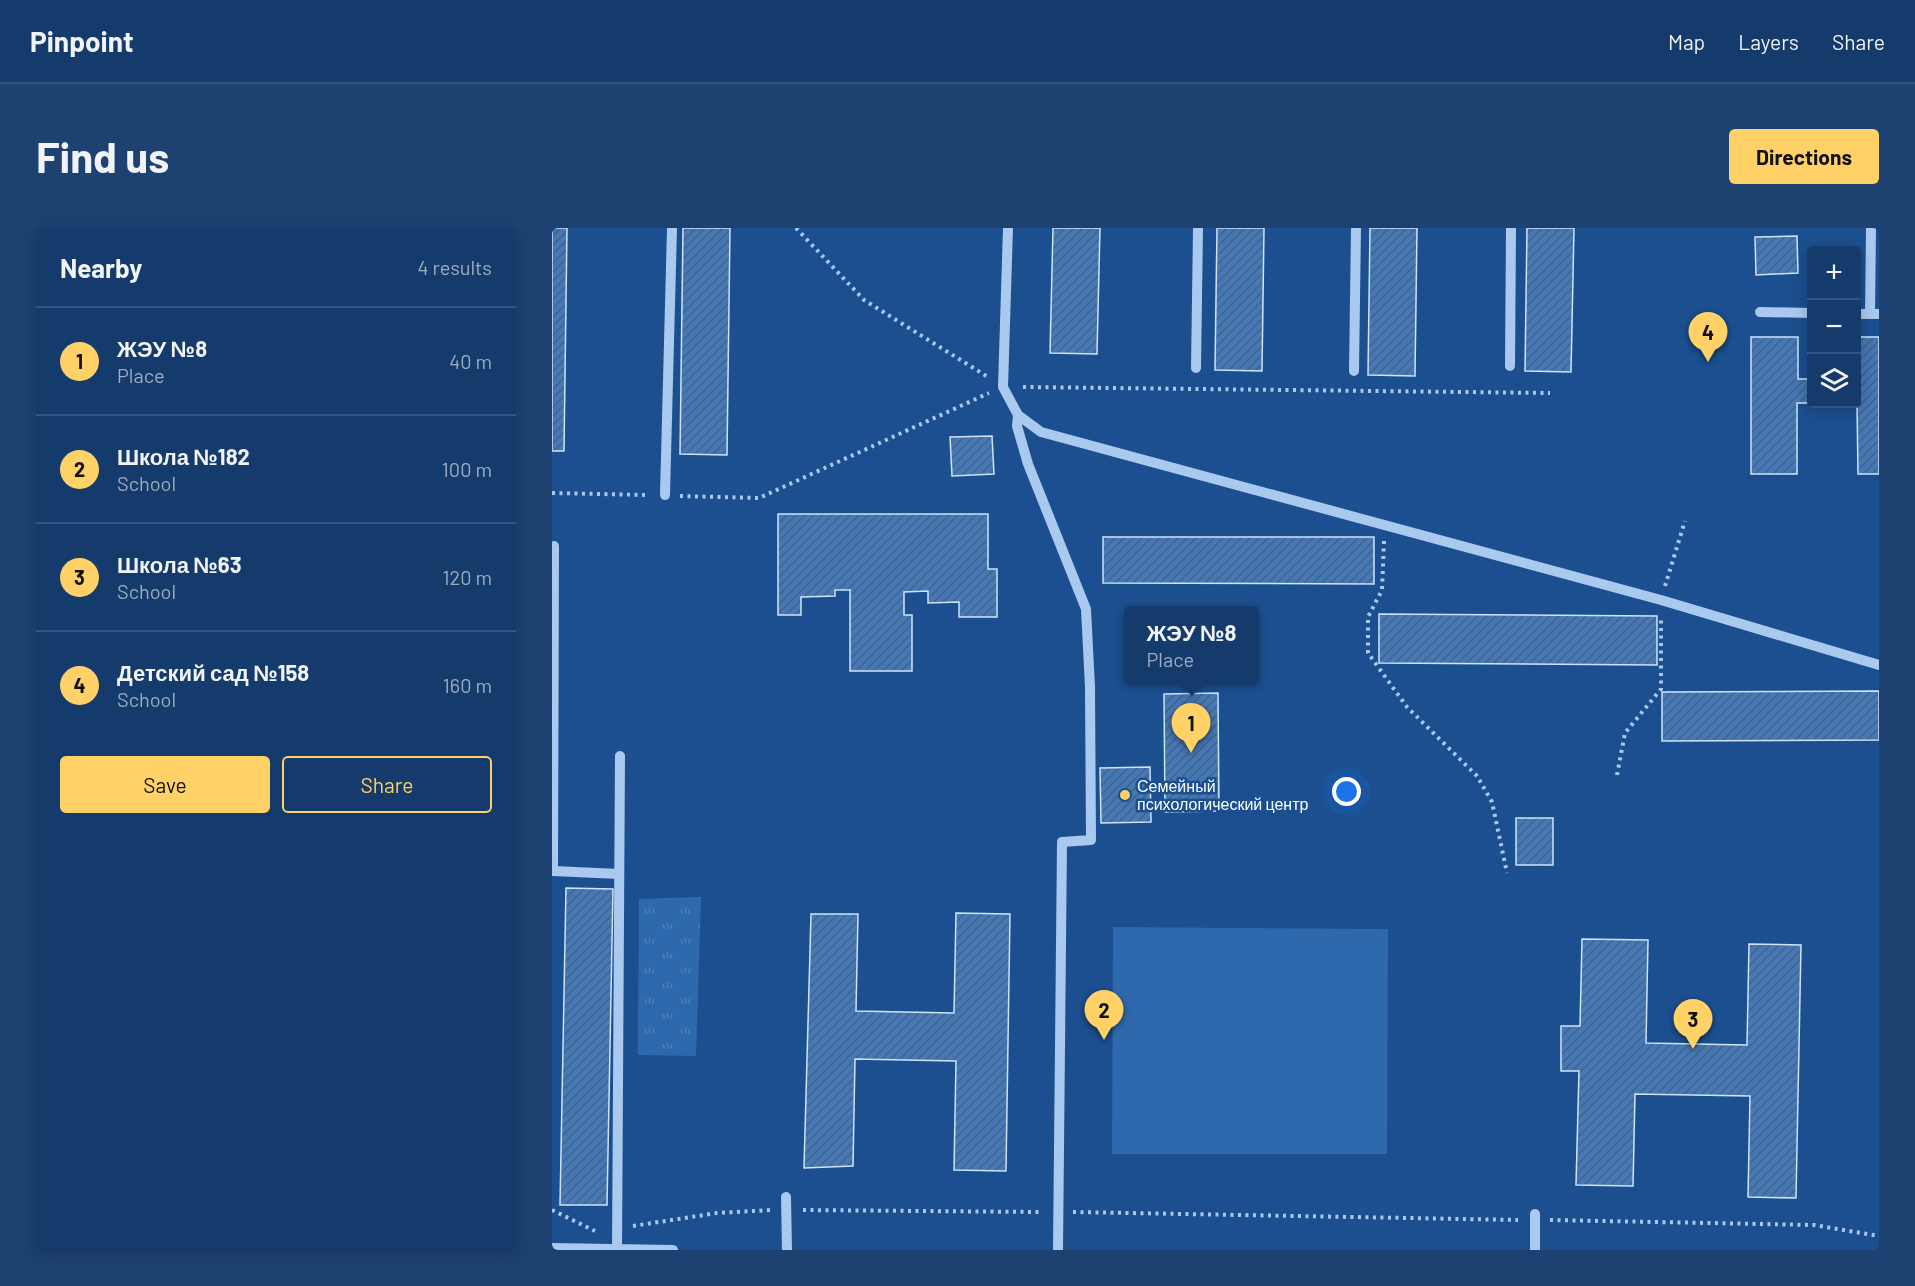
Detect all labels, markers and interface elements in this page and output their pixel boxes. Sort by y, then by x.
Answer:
text: Pinpoint [30,24,134,58]
text: Map [1668,29,1705,54]
text: Layers [1738,29,1799,54]
text: Share [1832,29,1885,54]
button: Directions [1729,129,1879,184]
text: Find us [36,131,169,181]
map controls [1807,246,1861,408]
button: + [1807,246,1861,300]
text: Nearby [60,252,142,283]
text: 4 results [417,255,492,279]
button: − [1807,300,1861,354]
pin: 4 [1688,312,1728,362]
text: ЖЭУ №8 [117,335,207,361]
text: 1 [76,349,83,373]
text: 40 m [449,349,492,373]
button: layers [1807,354,1861,408]
text: Place [117,363,165,387]
text: Школа №182 [117,443,250,469]
text: 2 [74,457,85,481]
text: 100 m [442,457,492,481]
text: School [117,471,176,495]
text: Школа №63 [117,551,242,577]
text: 3 [74,565,85,589]
text: 120 m [442,565,492,589]
text: School [117,579,176,603]
popup [1124,606,1259,684]
text: ЖЭУ №8 [1146,619,1237,645]
text: Place [1146,647,1194,671]
text: Детский сад №158 [117,659,309,685]
text: 4 [73,673,86,697]
text: 160 m [443,673,492,697]
text: School [117,687,176,711]
pin: 1 [1172,704,1210,753]
button: Save [60,756,270,813]
button: Share [282,756,492,813]
place label: Семейный психологический центр [1137,776,1309,813]
your location [1332,777,1361,806]
marker: Семейный психологический центр [1118,788,1132,802]
pin: 2 [1084,990,1124,1040]
pin: 3 [1674,1000,1712,1049]

